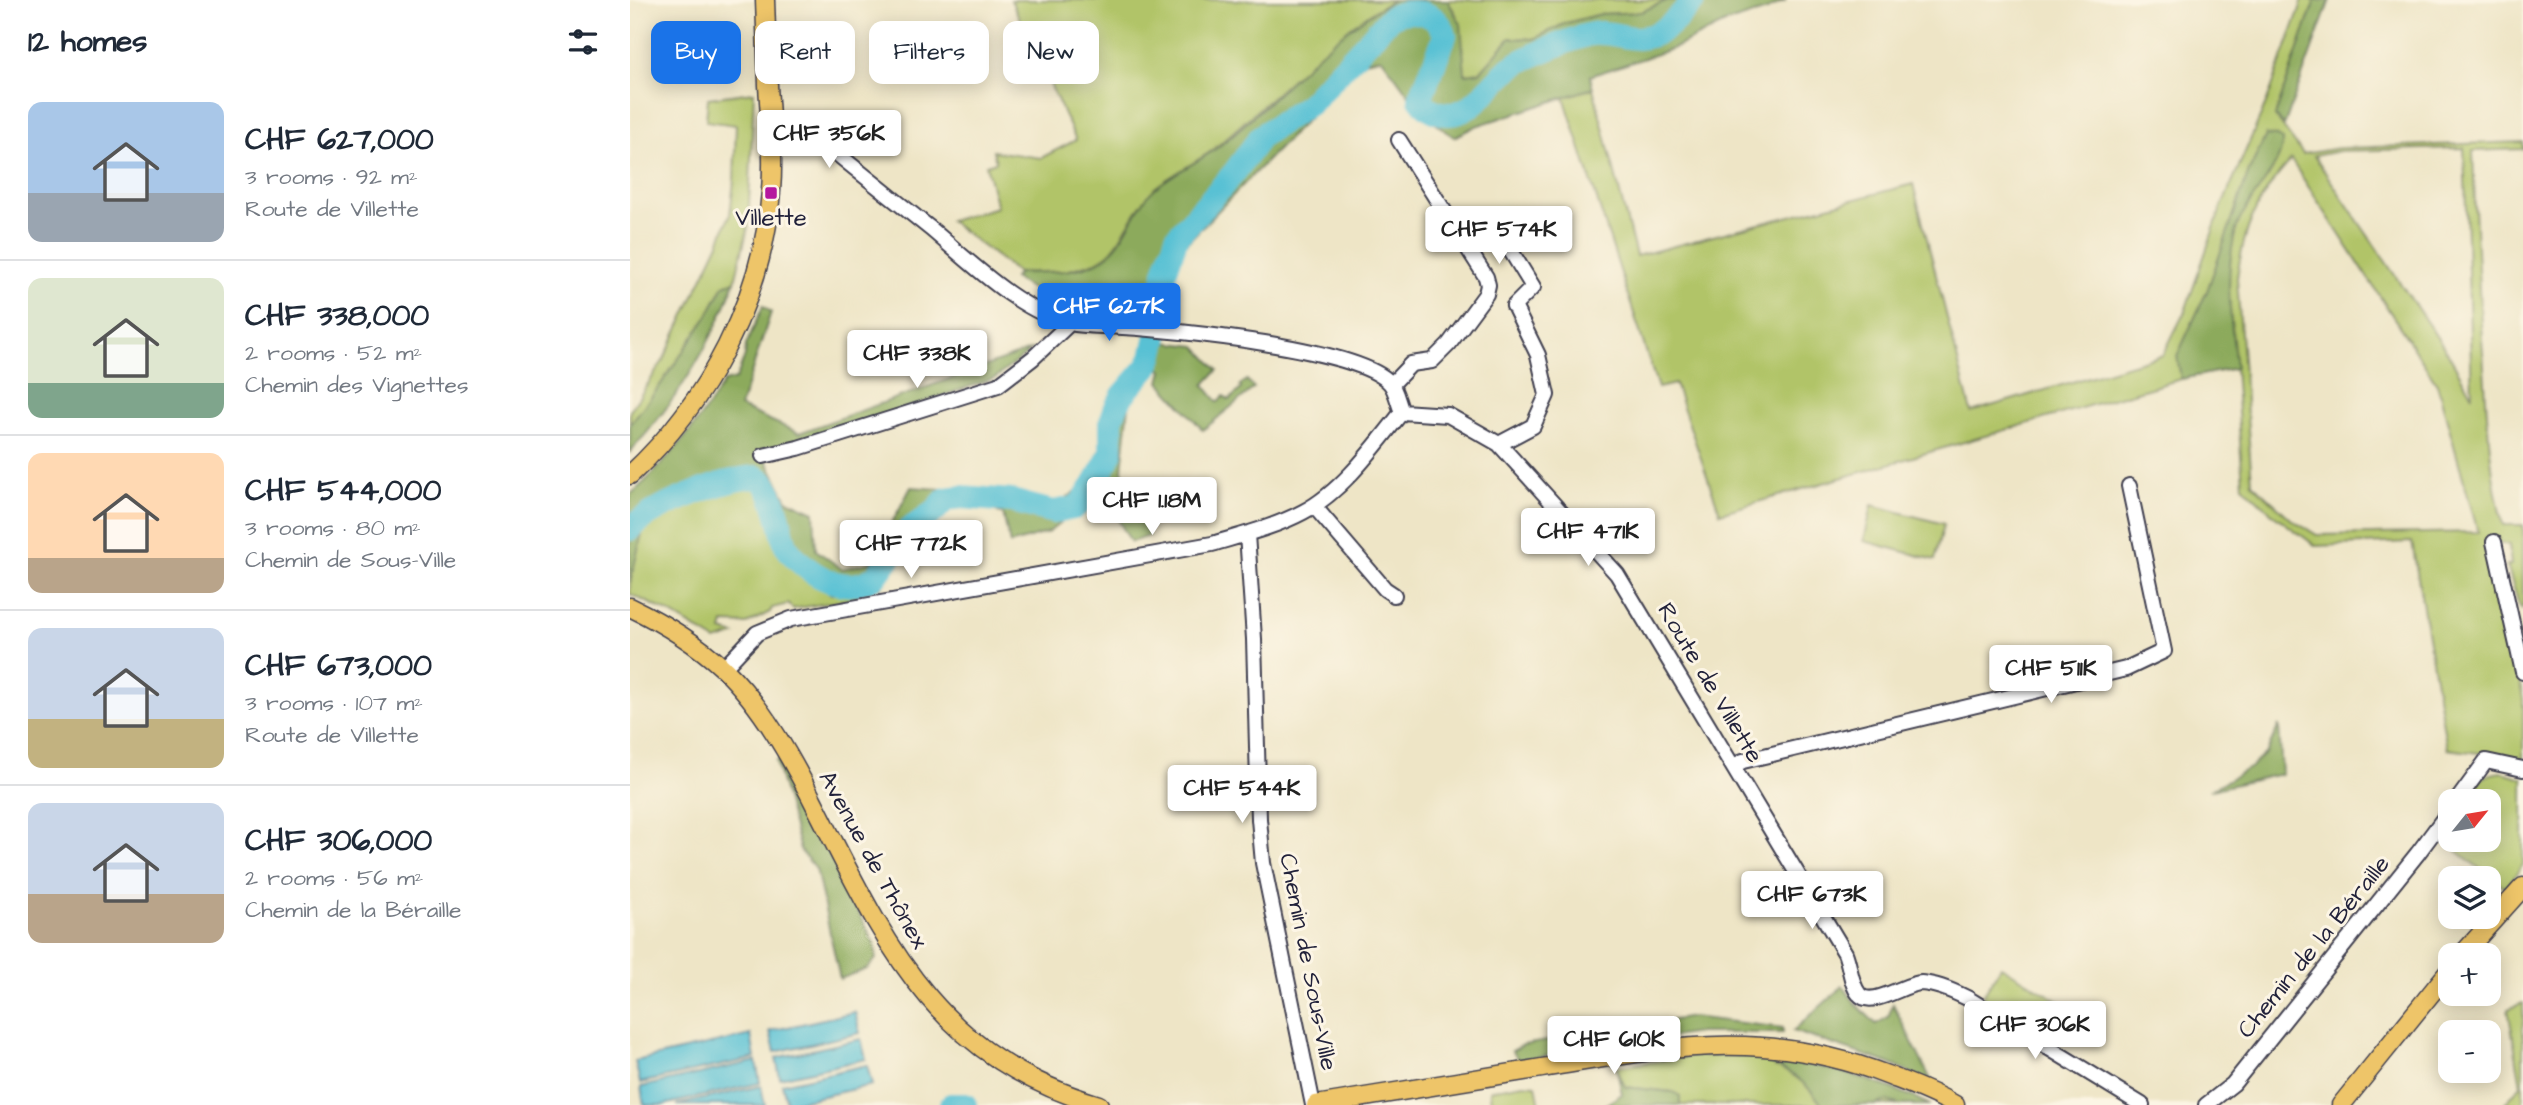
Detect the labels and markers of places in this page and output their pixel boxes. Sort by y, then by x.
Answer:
pin: CHF 356K [757,110,901,170]
marker: Villette [763,185,779,201]
place label: Villette [735,201,807,235]
pin: CHF 574K [1427,206,1571,266]
pin: CHF 627K [1037,284,1181,343]
pin: CHF 338K [845,330,989,390]
pin: CHF 1.18M [1072,477,1232,537]
pin: CHF 471K [1516,508,1660,568]
pin: CHF 772K [839,520,983,580]
pin: CHF 511K [1979,646,2123,705]
pin: CHF 544K [1170,766,1314,825]
pin: CHF 673K [1740,872,1884,931]
pin: CHF 306K [1963,1002,2107,1061]
pin: CHF 610K [1542,1016,1686,1076]

